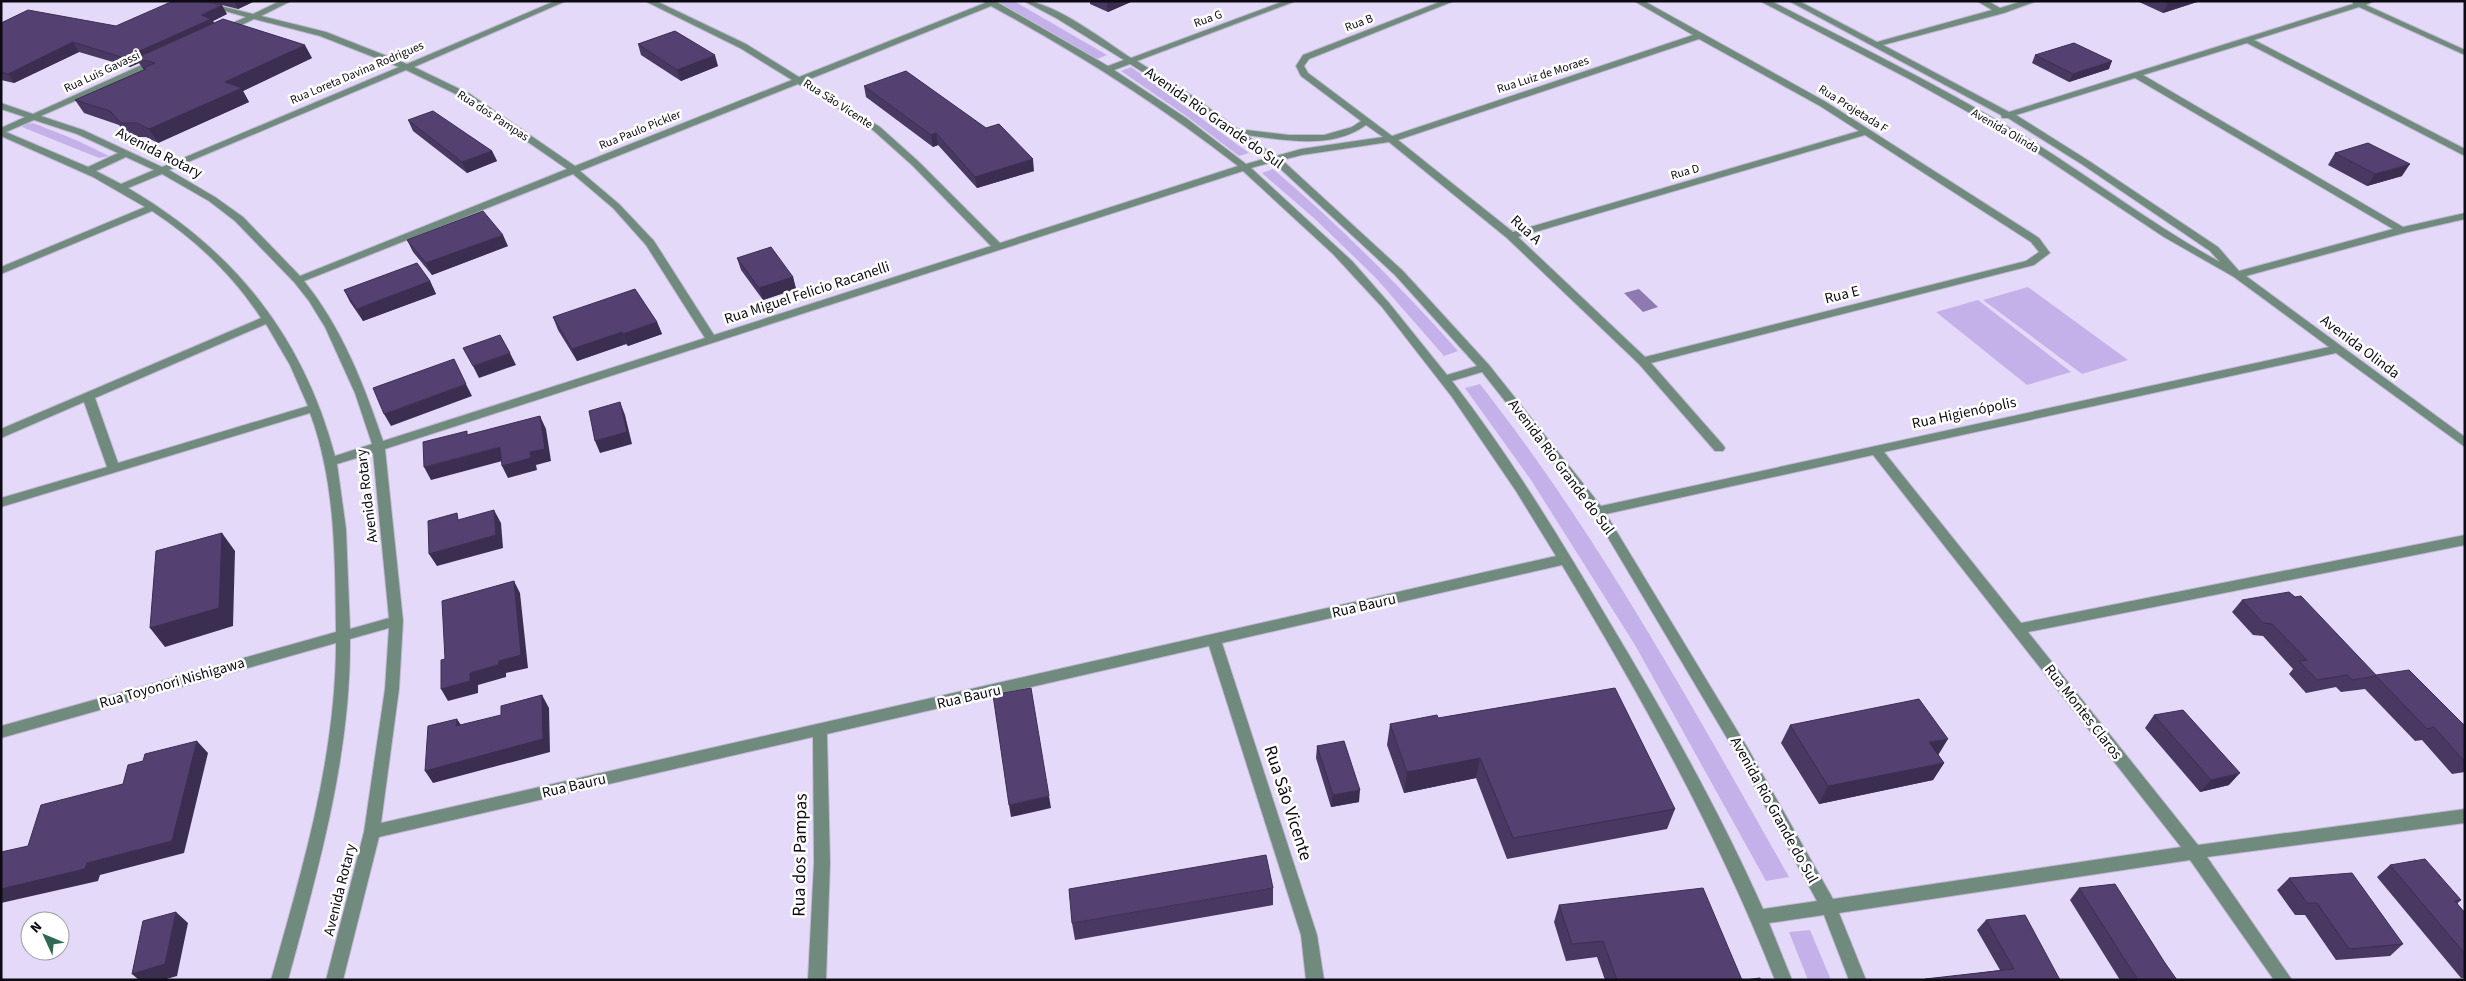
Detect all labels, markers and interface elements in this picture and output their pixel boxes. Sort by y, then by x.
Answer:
street label: Rua G [1191,6,1225,32]
street label: Rua B [1342,10,1376,36]
street label: Rua Loreta Davina Rodrigues [288,37,426,109]
street label: Rua Luis Gavassi [61,47,143,97]
street label: Rua Luiz de Moraes [1495,52,1591,98]
street label: Avenida Rio Grande do Sul [1141,62,1288,174]
street label: Rua São Vicente [800,75,876,133]
street label: Rua Projetada F [1815,81,1891,137]
street label: Rua dos Pampas [454,86,532,146]
street label: Avenida Olinda [1968,105,2042,157]
street label: Rua Paulo Pickler [596,106,684,154]
street label: Avenida Rotary [112,122,206,184]
street label: Rua D [1669,160,1701,184]
street label: Rua A [1506,210,1547,250]
street label: Rua Miguel Felicio Racanelli [722,256,892,330]
street label: Rua E [1822,281,1862,309]
street label: Avenida Olinda [2316,310,2404,384]
street label: Rua Higienópolis [1910,392,2018,434]
street label: Avenida Rio Grande do Sul [1503,395,1619,539]
street label: Avenida Rotary [351,448,383,544]
street label: Rua Bauru [1330,588,1398,624]
street label: Rua Toyonori Nishigawa [97,652,247,714]
street label: Rua Montes Claros [2039,660,2127,764]
street label: Rua Bauru [935,679,1003,715]
street label: Avenida Rio Grande do Sul [1725,733,1823,887]
street label: Rua São Vicente [1258,742,1318,864]
street label: Rua Bauru [540,768,608,804]
street label: Rua dos Pampas [786,793,814,917]
street label: Avenida Rotary [318,842,362,938]
north arrow [20,911,70,961]
text: N [26,917,47,938]

